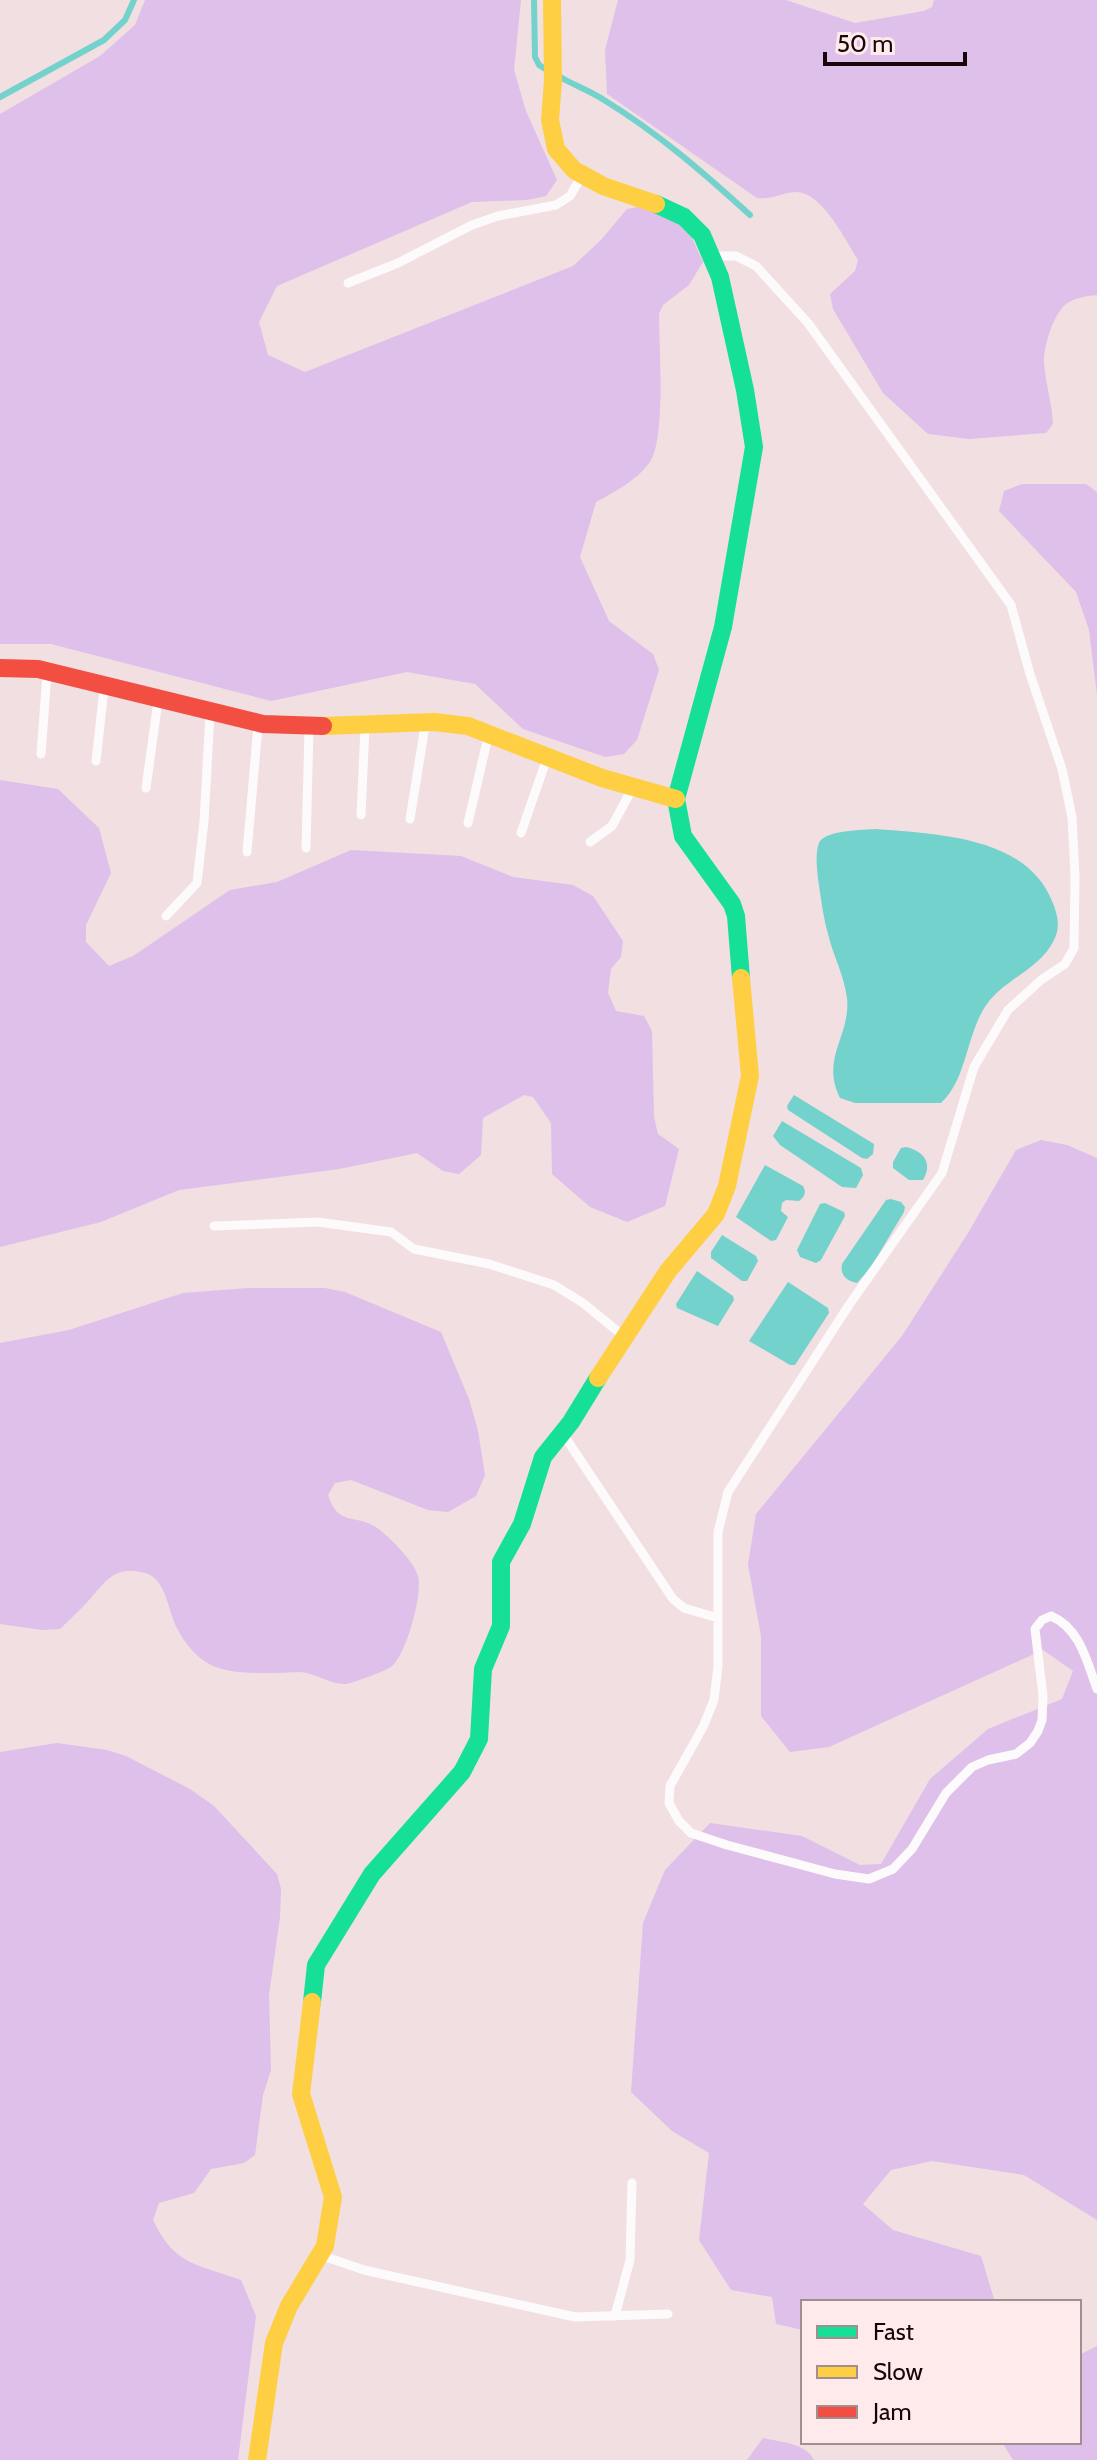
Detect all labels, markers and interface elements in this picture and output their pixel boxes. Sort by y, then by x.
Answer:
scale bar [825,16,965,66]
text: 50 m [837,29,893,58]
legend [801,2300,1081,2444]
text: Fast [873,2317,914,2346]
text: Slow [873,2357,923,2386]
text: Jam [872,2397,911,2426]

